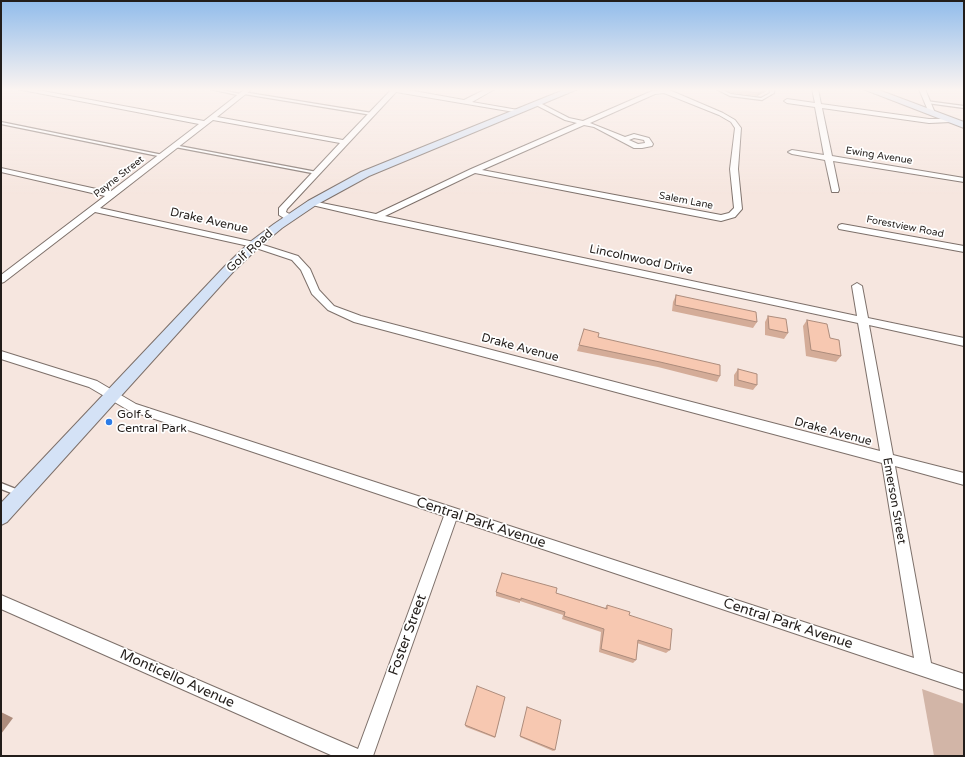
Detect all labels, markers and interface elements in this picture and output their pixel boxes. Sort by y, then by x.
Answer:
street label: Ewing Avenue [845,145,913,167]
street label: Payne Street [92,154,146,200]
street label: Salem Lane [658,190,714,212]
street label: Drake Avenue [169,205,249,237]
street label: Forestview Road [865,214,945,240]
street label: Golf Road [224,227,276,275]
street label: Lincolnwood Drive [588,242,694,278]
street label: Drake Avenue [480,331,560,365]
place label: Golf & Central Park [117,408,187,436]
street label: Drake Avenue [793,415,873,449]
marker: Golf & Central Park [104,417,114,427]
street label: Emerson Street [879,457,909,545]
street label: Central Park Avenue [414,494,548,552]
street label: Foster Street [386,592,430,678]
street label: Central Park Avenue [721,595,855,653]
street label: Monticello Avenue [117,646,237,712]

